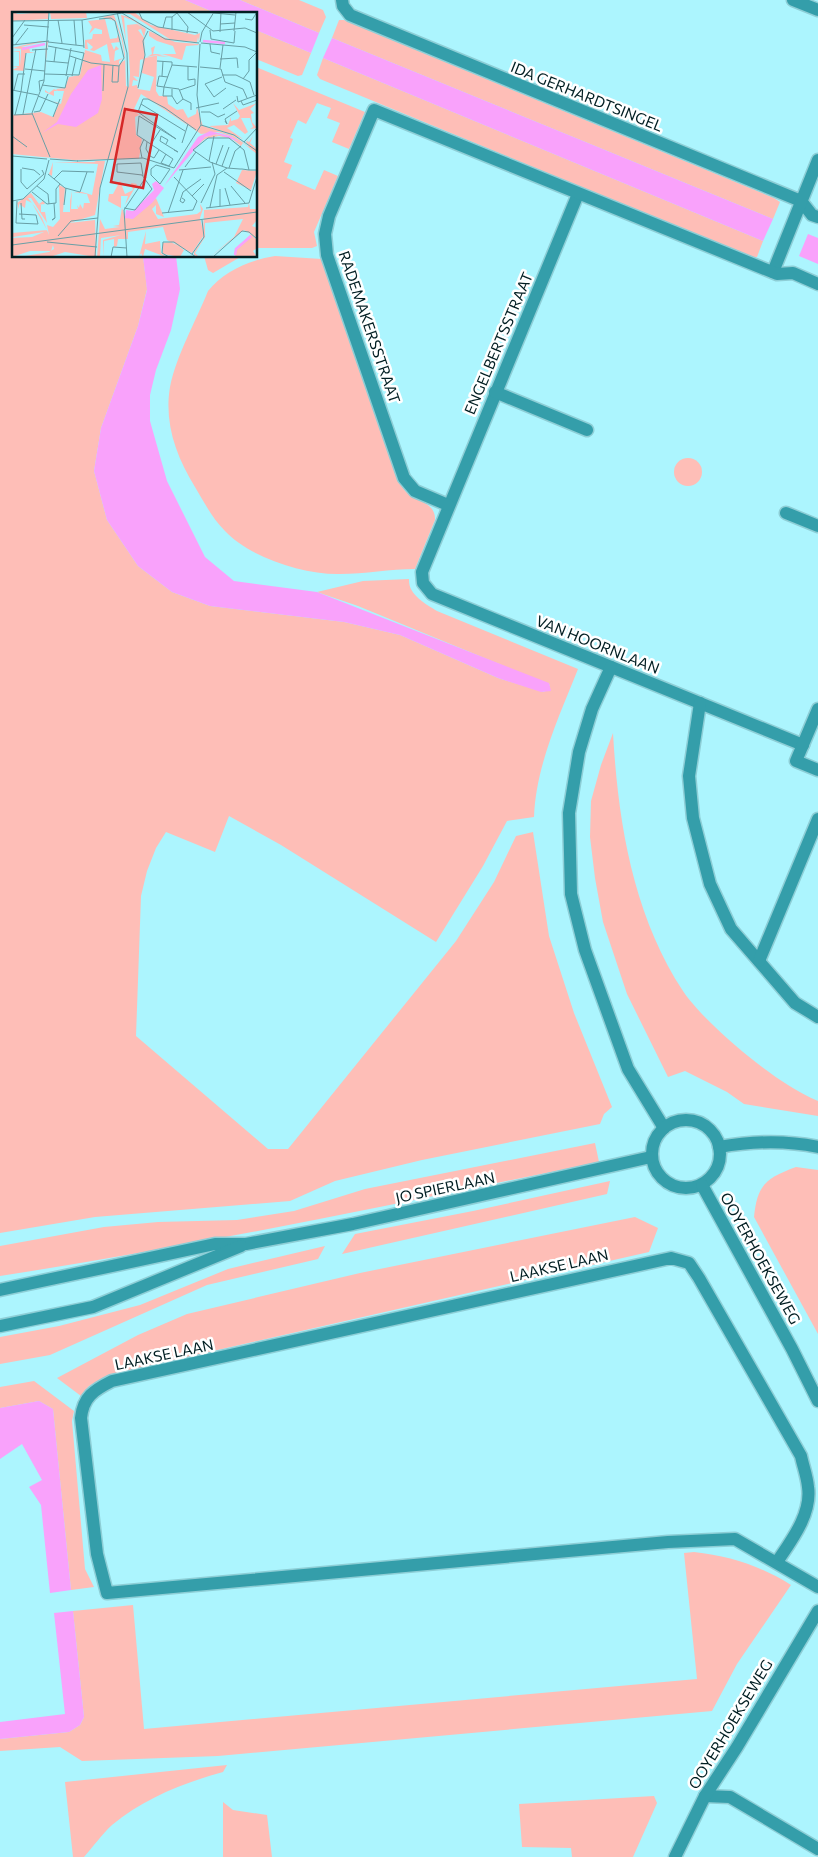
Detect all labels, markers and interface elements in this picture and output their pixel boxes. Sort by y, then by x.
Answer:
inset map [12,12,258,258]
street label: IDA GERHARDTSINGEL [508,57,666,135]
street label: RADEMAKERSSTRAAT [335,248,405,406]
street label: ENGELBERTSSTRAAT [460,269,536,417]
street label: VAN HOORNLAAN [534,611,662,677]
street label: JO SPIERLAAN [394,1168,496,1206]
street label: OOYERHOEKSEWEG [717,1189,805,1327]
street label: LAAKSE LAAN [508,1245,610,1285]
street label: LAAKSE LAAN [113,1335,215,1373]
street label: OOYERHOEKSEWEG [684,1656,776,1792]

